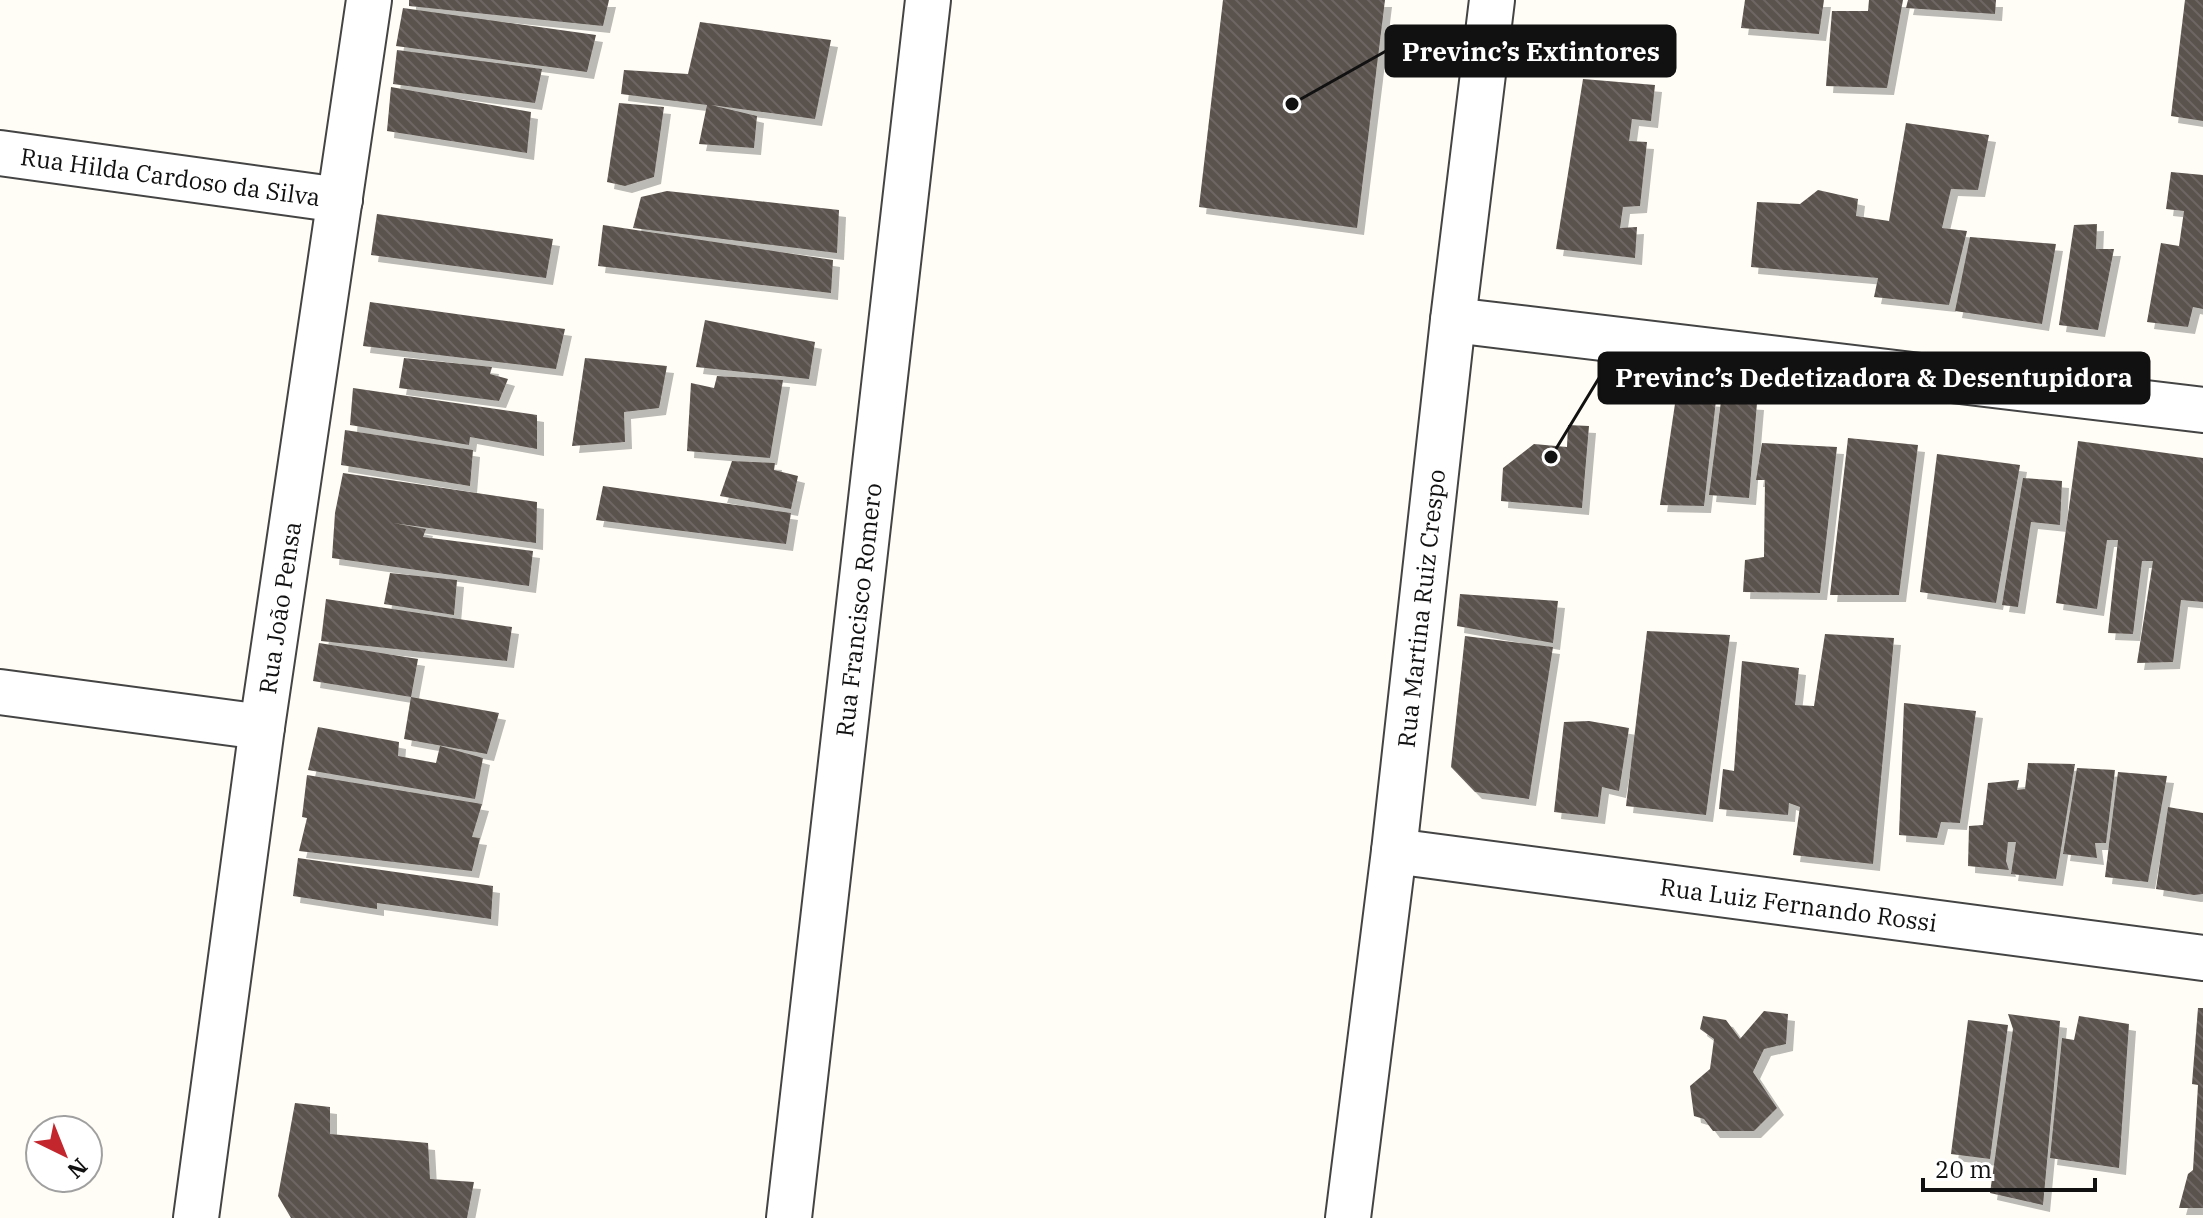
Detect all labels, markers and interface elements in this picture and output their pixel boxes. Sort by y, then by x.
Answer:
callout: Previnc’s Extintores [1386,26,1675,76]
text: Previnc’s Extintores [1402,34,1660,68]
street label: Rua Hilda Cardoso da Silva [18,140,322,213]
callout: Previnc’s Dedetizadora & Desentupidora [1599,353,2149,403]
text: Previnc’s Dedetizadora & Desentupidora [1615,360,2133,394]
street label: Rua Martina Ruiz Crespo [1390,468,1452,749]
street label: Rua Francisco Romero [828,481,889,739]
street label: Rua João Pensa [251,519,308,696]
street label: Rua Luiz Fernando Rossi [1658,870,1939,939]
north arrow [24,1114,104,1194]
scale bar [1923,1142,2095,1192]
text: N [62,1152,94,1186]
text: 20 m [1935,1153,1992,1185]

